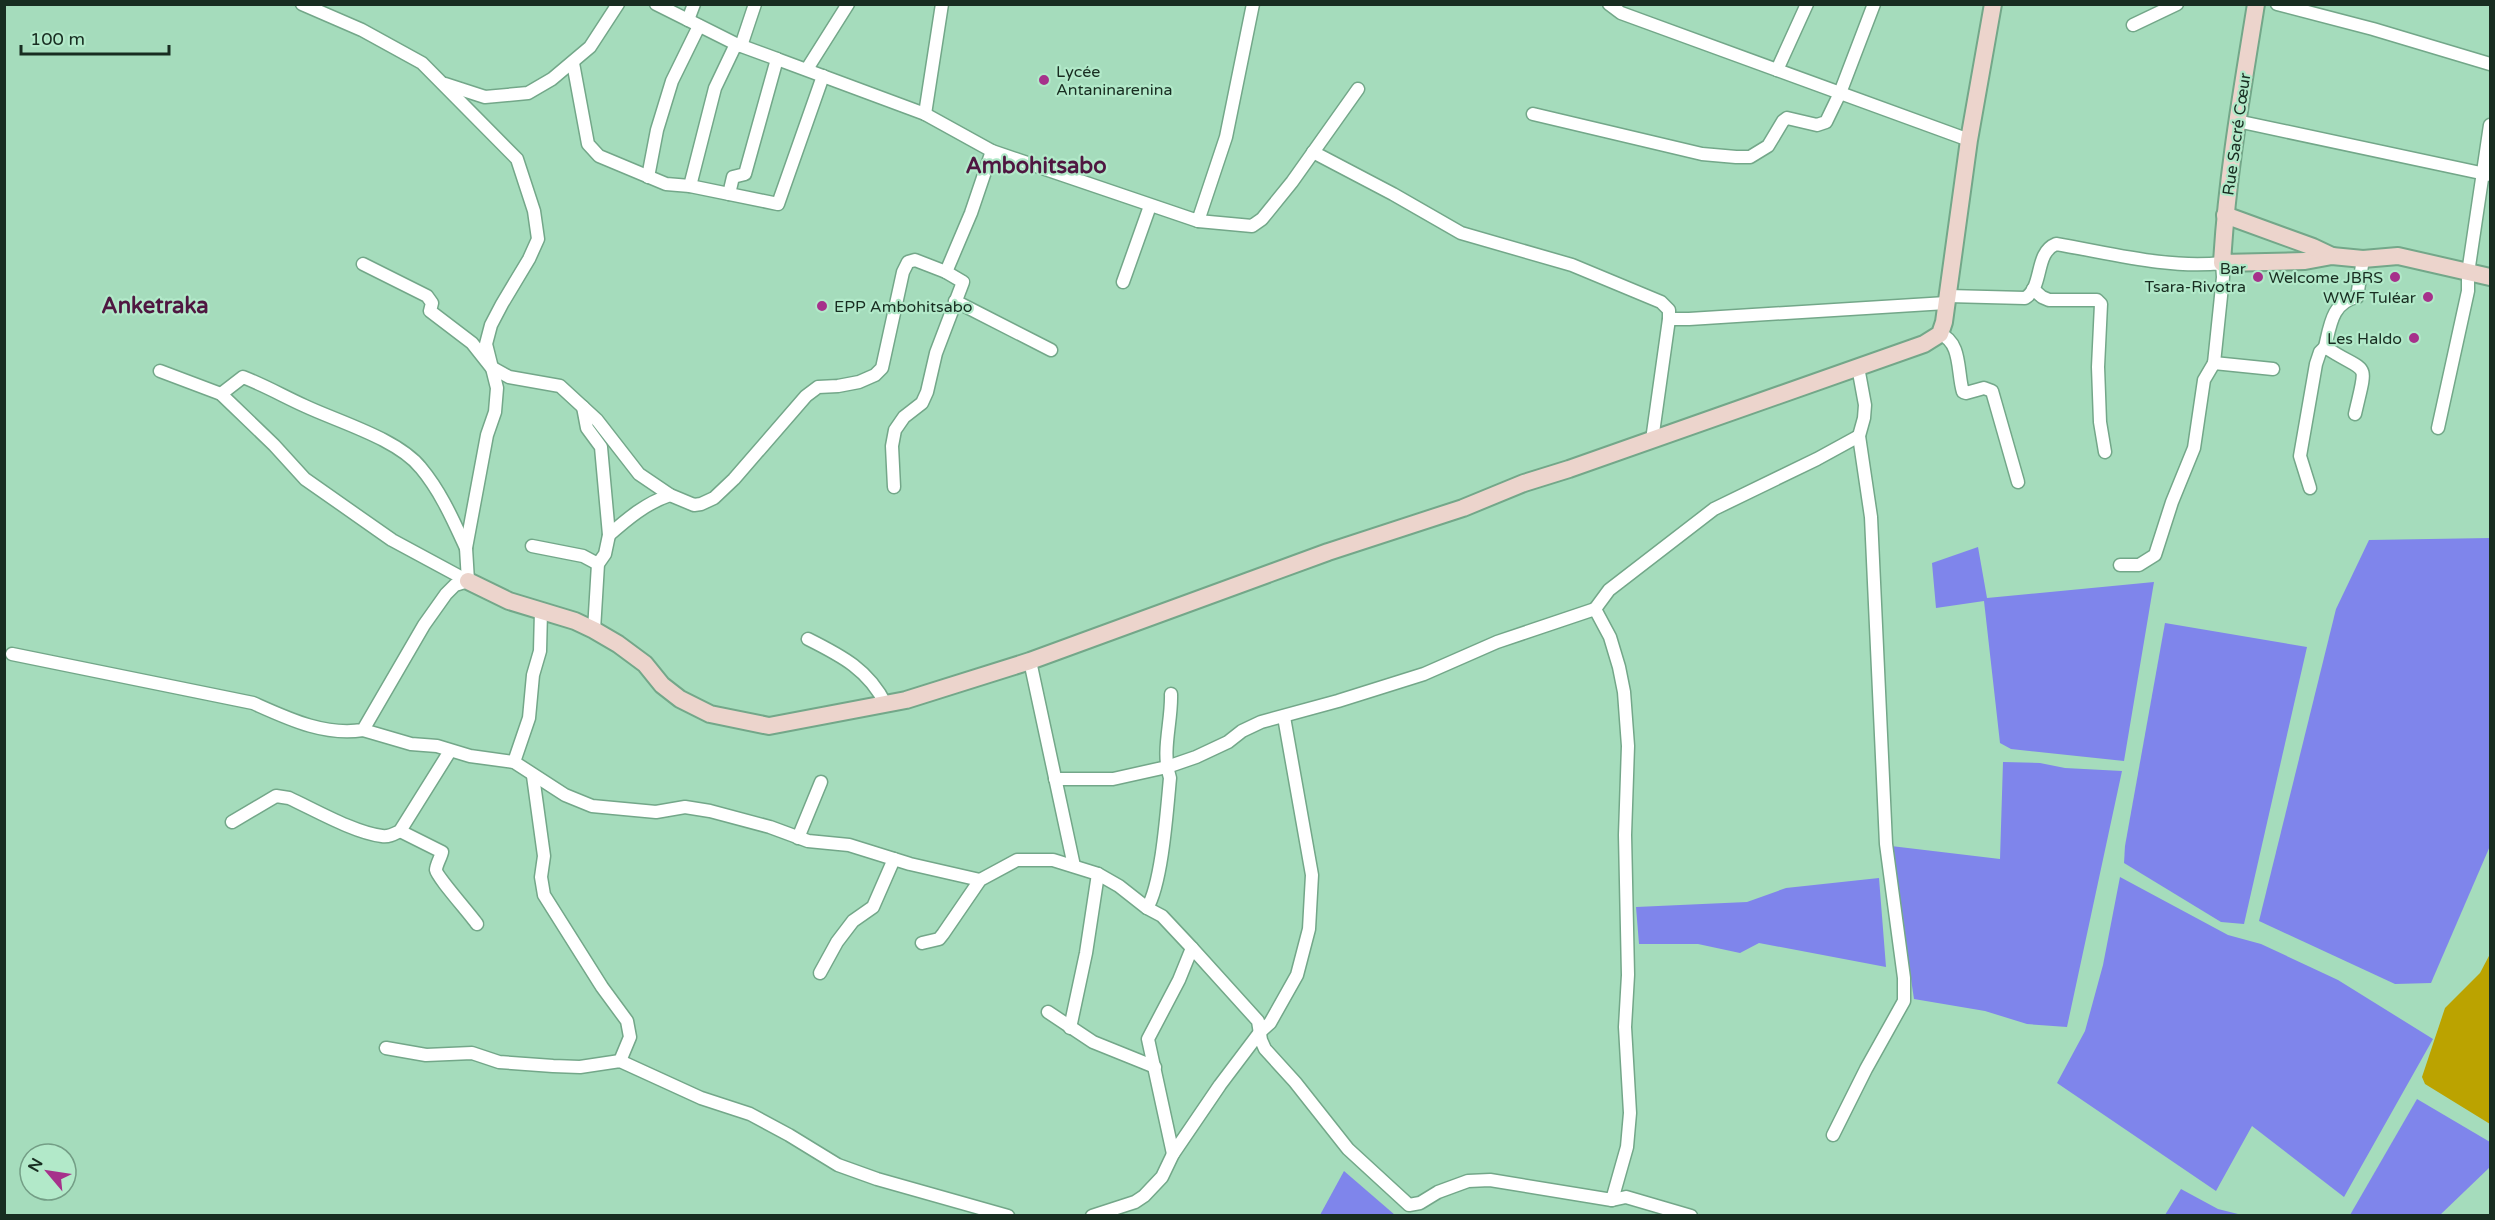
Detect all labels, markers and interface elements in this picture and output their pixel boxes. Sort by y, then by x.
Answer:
scale bar [21,18,170,56]
text: 100 m [30,28,85,50]
place label: Lycée Antaninarenina [1056,62,1172,100]
street label: Rue Sacré Cœur [2219,71,2256,197]
marker: Lycée Antaninarenina [1037,73,1051,87]
district label: Ambohitsabo [965,153,1107,179]
place label: Bar Tsara-Rivotra [2145,259,2247,297]
place label: Welcome JBRS [2269,268,2383,288]
marker: Bar Tsara-Rivotra [2251,270,2265,284]
marker: Welcome JBRS [2388,270,2402,284]
place label: WWF Tuléar [2323,288,2417,308]
marker: WWF Tuléar [2421,290,2435,304]
district label: Anketraka [101,293,209,319]
place label: EPP Ambohitsabo [834,297,973,317]
marker: EPP Ambohitsabo [815,299,829,313]
place label: Les Haldo [2327,329,2402,349]
marker: Les Haldo [2407,331,2421,345]
north arrow [18,1142,78,1202]
text: N [24,1155,48,1176]

